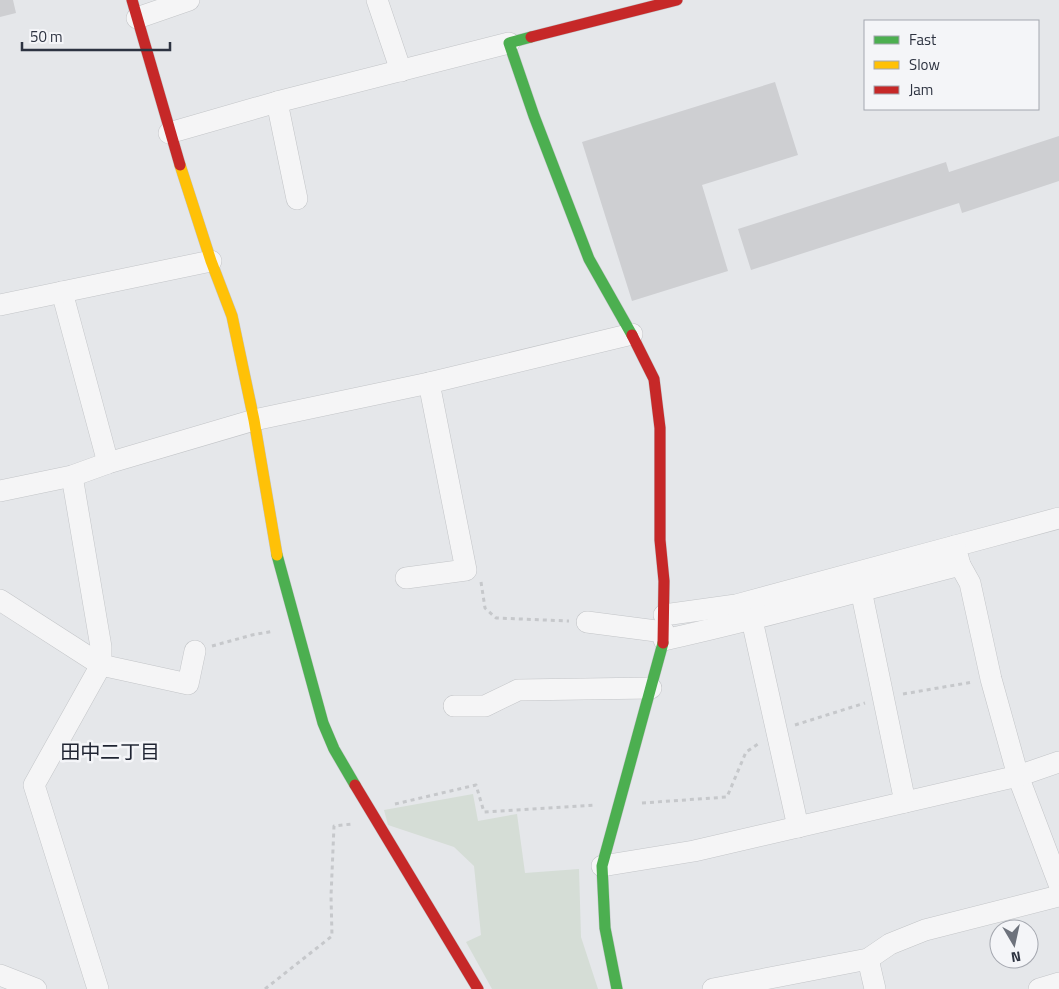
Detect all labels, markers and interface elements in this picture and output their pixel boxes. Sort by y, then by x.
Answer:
scale bar [22,20,170,52]
legend [864,20,1039,110]
text: 50 m [30,25,63,48]
text: Fast [909,28,937,51]
text: Slow [909,53,940,76]
text: Jam [909,78,933,101]
district label: 田中二丁目 [60,736,160,767]
north arrow [989,919,1039,969]
text: N [1010,946,1023,968]

